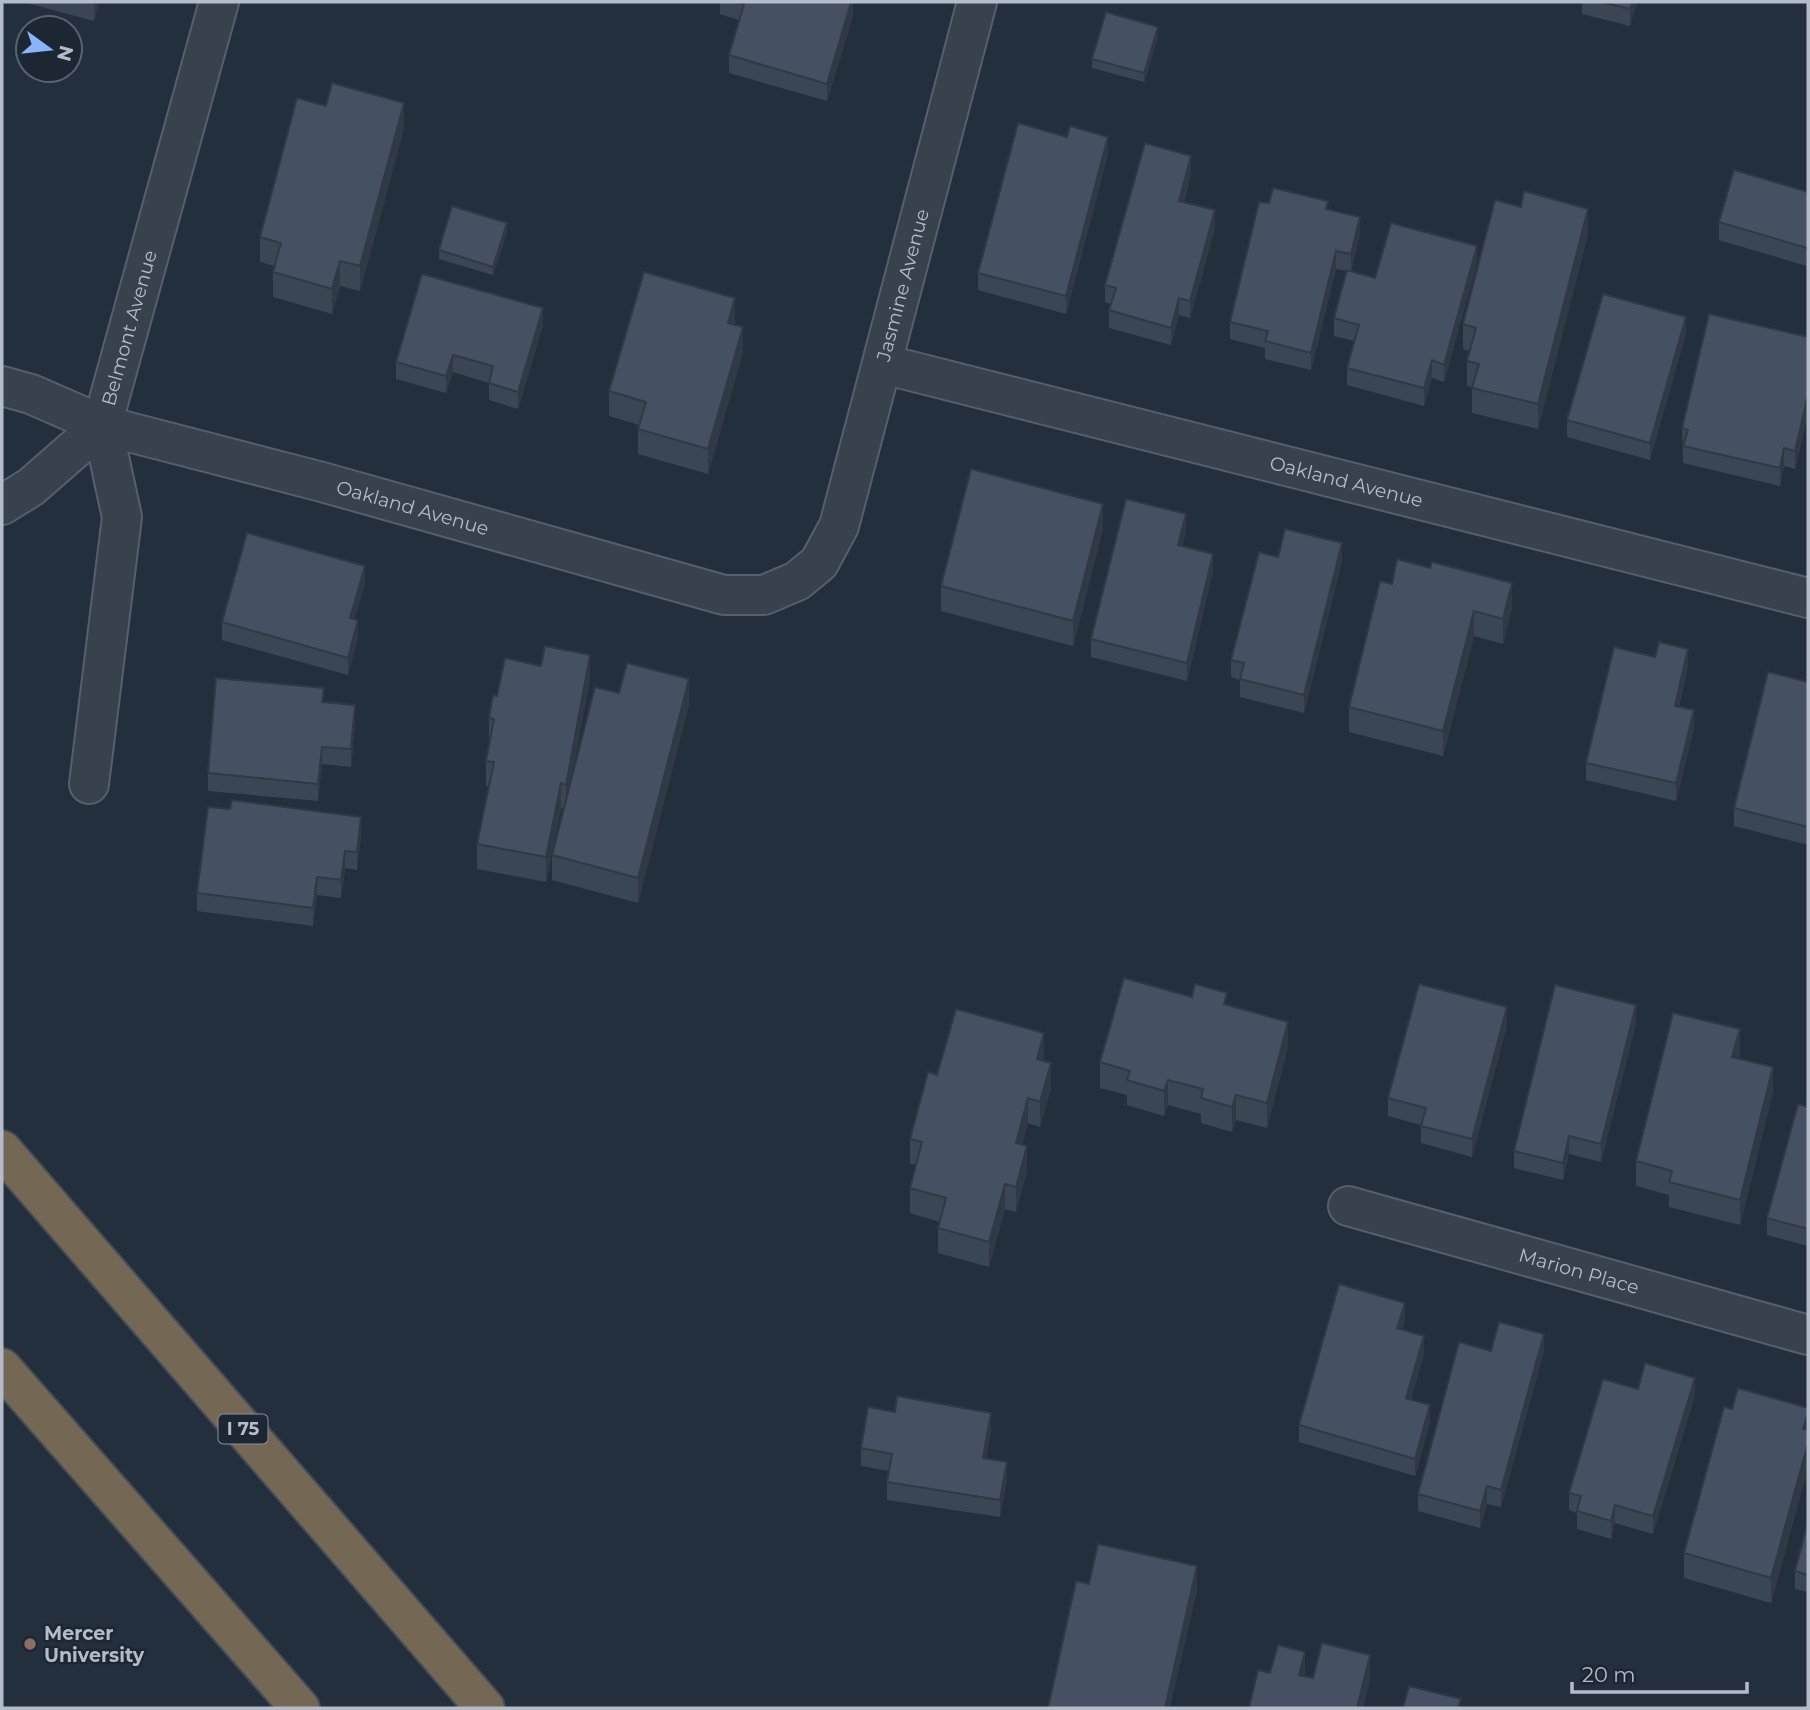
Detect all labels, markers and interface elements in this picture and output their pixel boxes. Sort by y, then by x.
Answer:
north arrow [14,14,84,84]
text: N [52,43,78,64]
street label: Jasmine Avenue [872,207,934,365]
street label: Belmont Avenue [97,248,162,408]
street label: Oakland Avenue [1267,451,1425,512]
street label: Oakland Avenue [334,476,491,540]
street label: Marion Place [1516,1244,1642,1299]
road number: I 75 [218,1414,268,1444]
place label: Mercer University [44,1622,145,1667]
marker: Mercer University [22,1636,38,1652]
scale bar [1572,1650,1747,1694]
text: 20 m [1582,1662,1636,1687]

